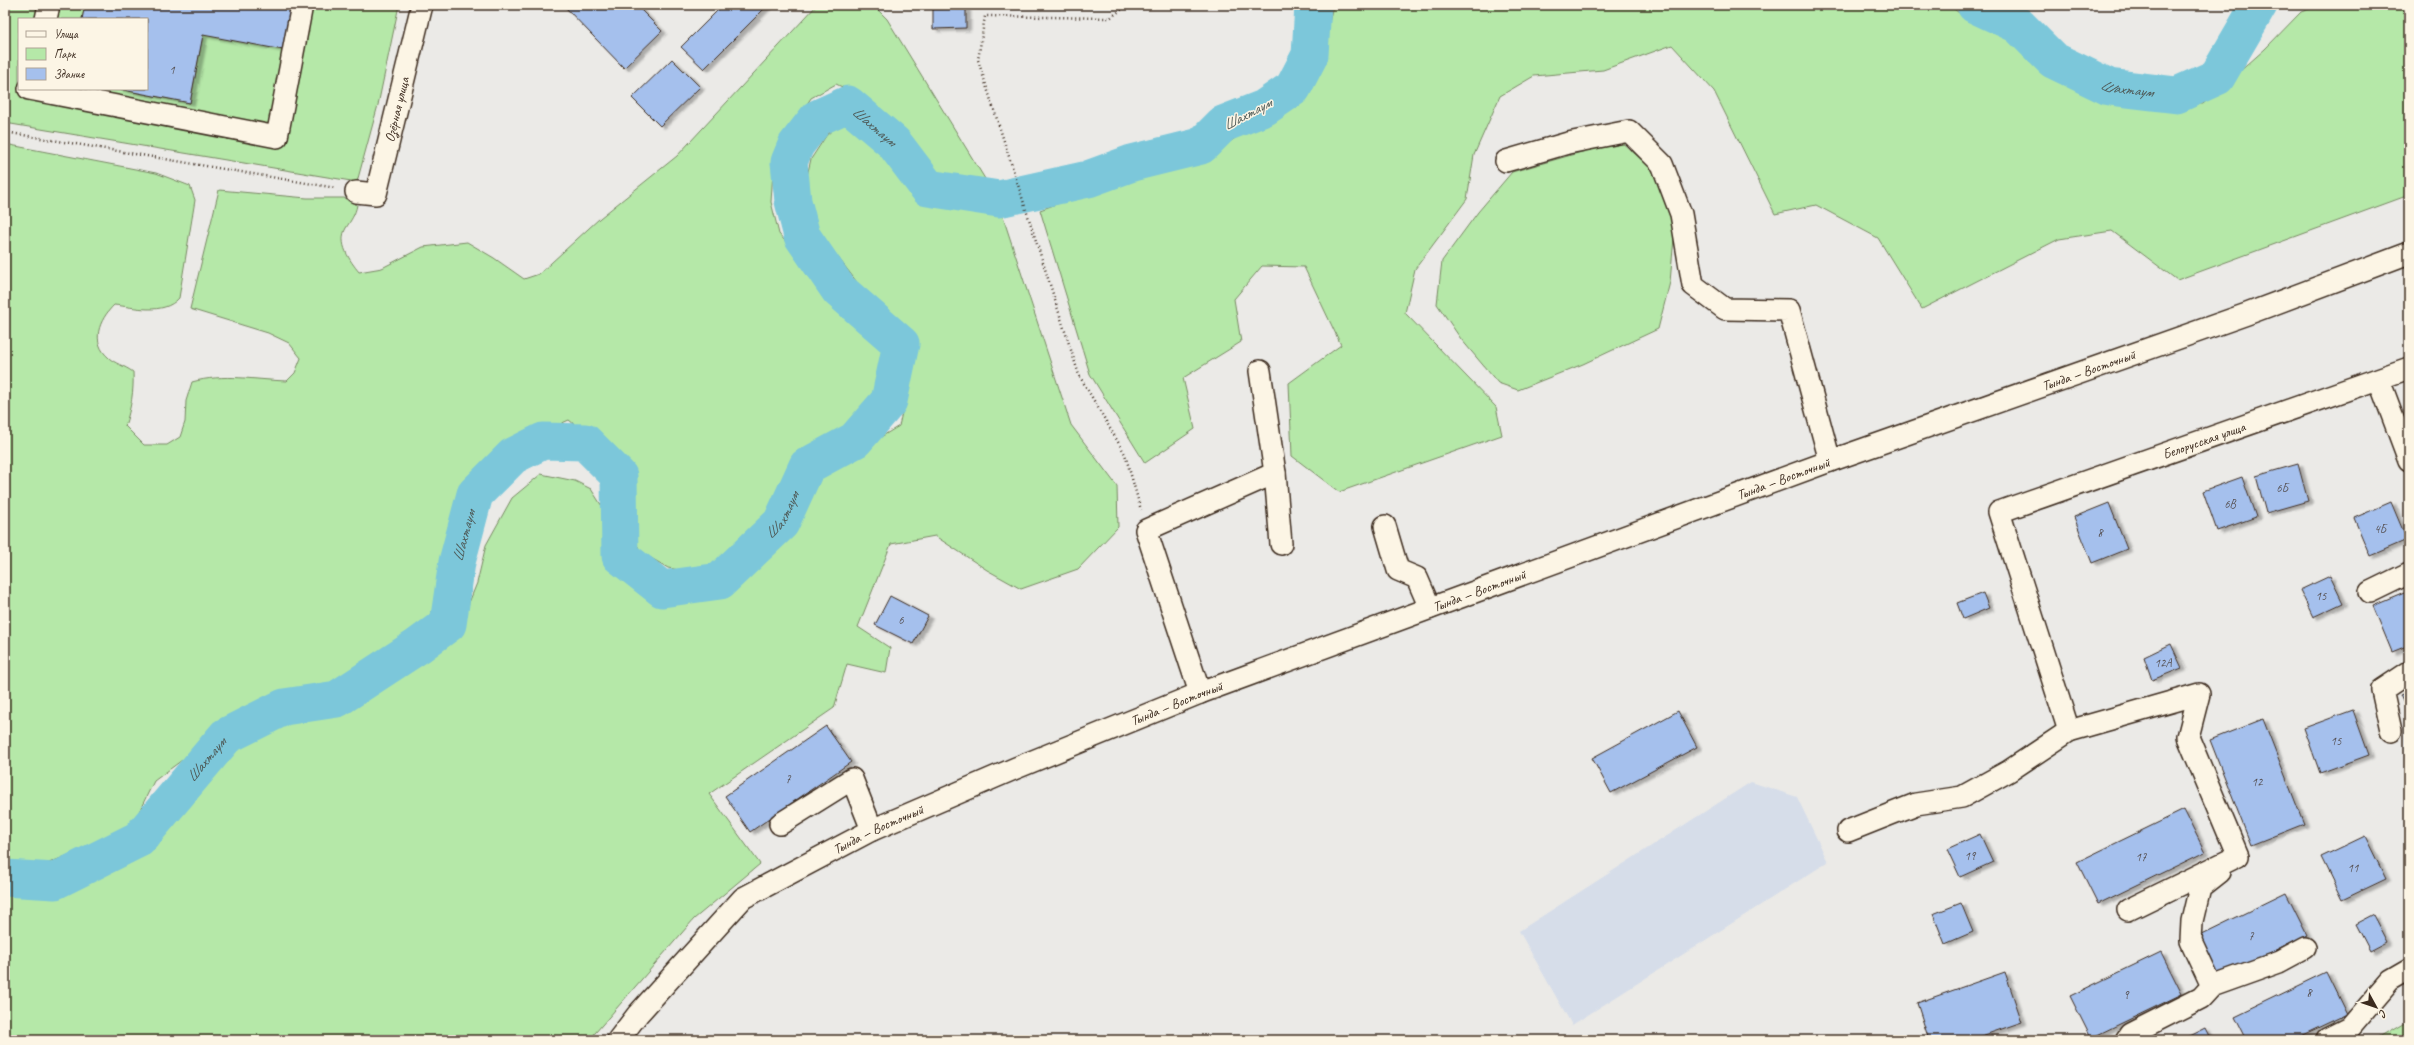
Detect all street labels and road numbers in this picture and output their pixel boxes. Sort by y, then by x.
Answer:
street label: Озёрная улица [381,74,413,144]
street label: Тында — Восточный [2040,346,2139,395]
street label: Белорусская улица [2160,418,2249,463]
street label: Тында — Восточный [1735,453,1833,504]
street label: Тында — Восточный [1431,565,1529,616]
street label: Тында — Восточный [1128,677,1226,729]
street label: Тында — Восточный [830,801,927,858]

